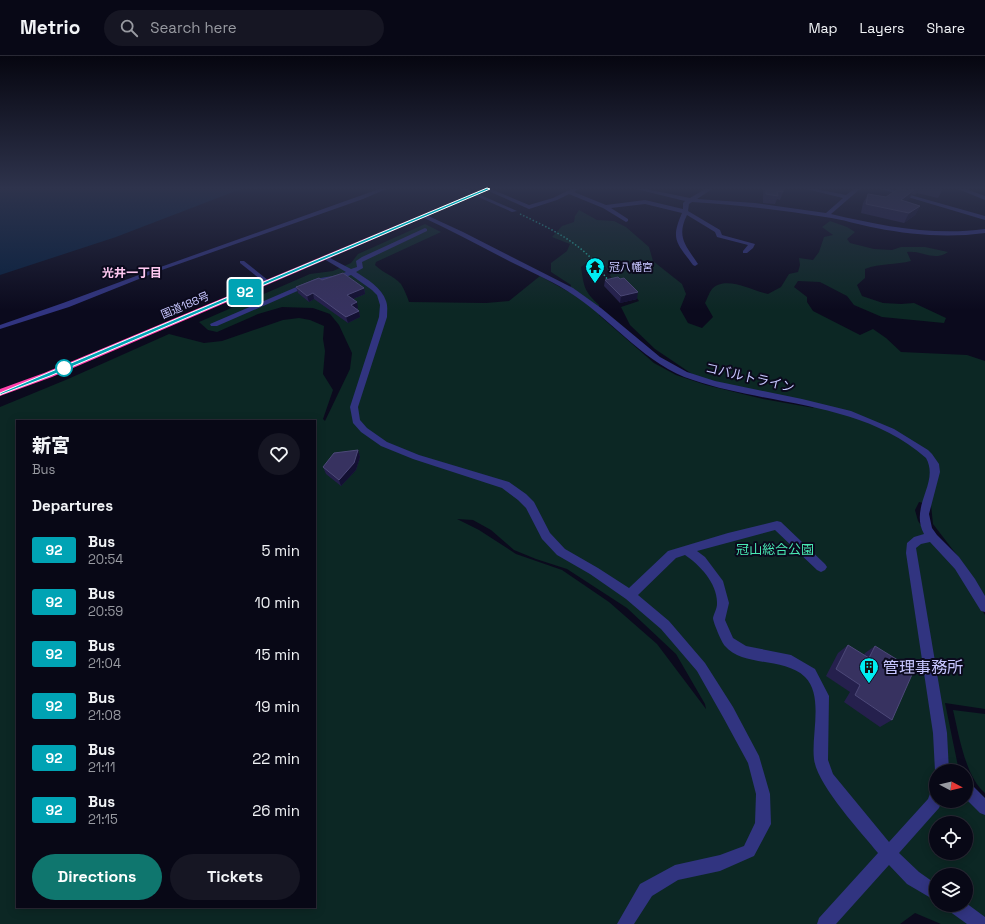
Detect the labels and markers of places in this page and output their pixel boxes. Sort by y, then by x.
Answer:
temple icon: 冠八幡宮 [584,256,606,284]
place label: 冠八幡宮 [609,260,653,274]
unlabelled marker [55,359,73,377]
building icon: 管理事務所 [858,656,880,684]
place label: 管理事務所 [883,657,963,678]

